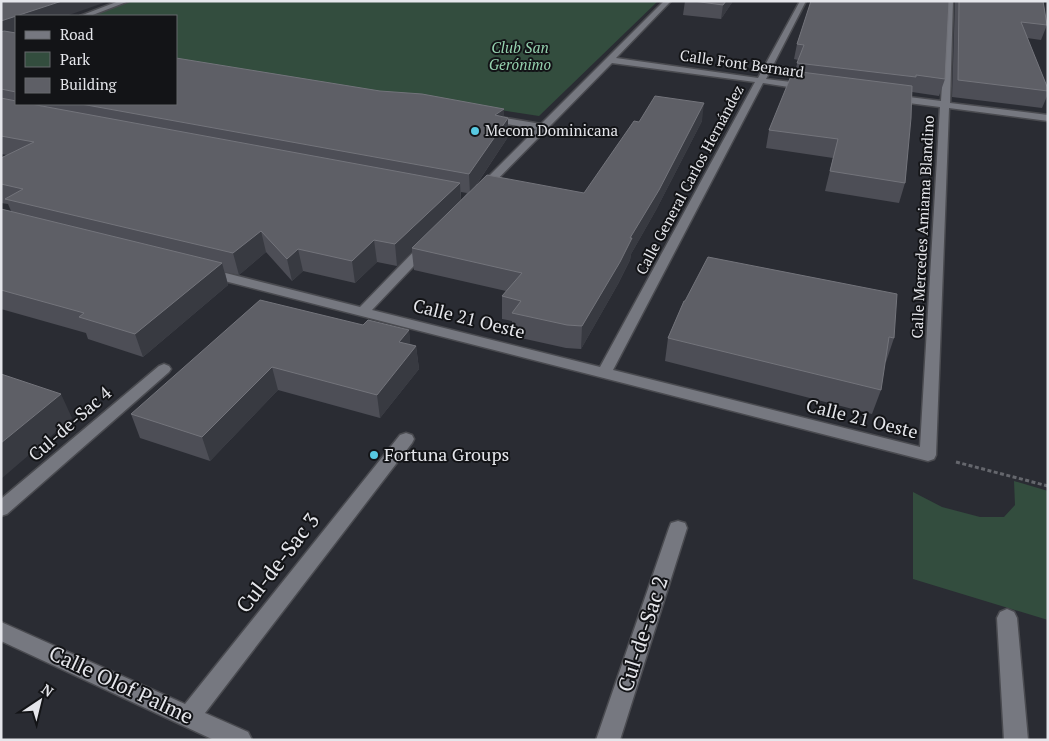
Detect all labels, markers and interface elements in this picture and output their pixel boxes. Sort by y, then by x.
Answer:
legend [15,15,178,105]
text: Road [60,24,93,44]
park label: Club San Gerónimo [489,37,552,74]
street label: Calle Font Bernard [679,44,805,82]
text: Park [60,49,90,69]
text: Building [60,74,118,94]
street label: Calle General Carlos Hernández [631,81,748,278]
street label: Calle Mercedes Amiama Blandino [906,115,938,339]
place label: Mecom Dominicana [485,120,618,140]
marker: Mecom Dominicana [469,125,481,137]
street label: Calle 21 Oeste [411,293,528,344]
street label: Cul-de-Sac 4 [23,380,116,466]
street label: Calle 21 Oeste [804,393,921,444]
place label: Fortuna Groups [384,442,509,466]
marker: Fortuna Groups [368,449,380,461]
street label: Cul-de-Sac 3 [229,507,325,618]
street label: Cul-de-Sac 2 [610,572,674,695]
street label: Calle Olof Palme [45,638,198,730]
north arrow [15,676,65,726]
text: N [38,679,58,701]

